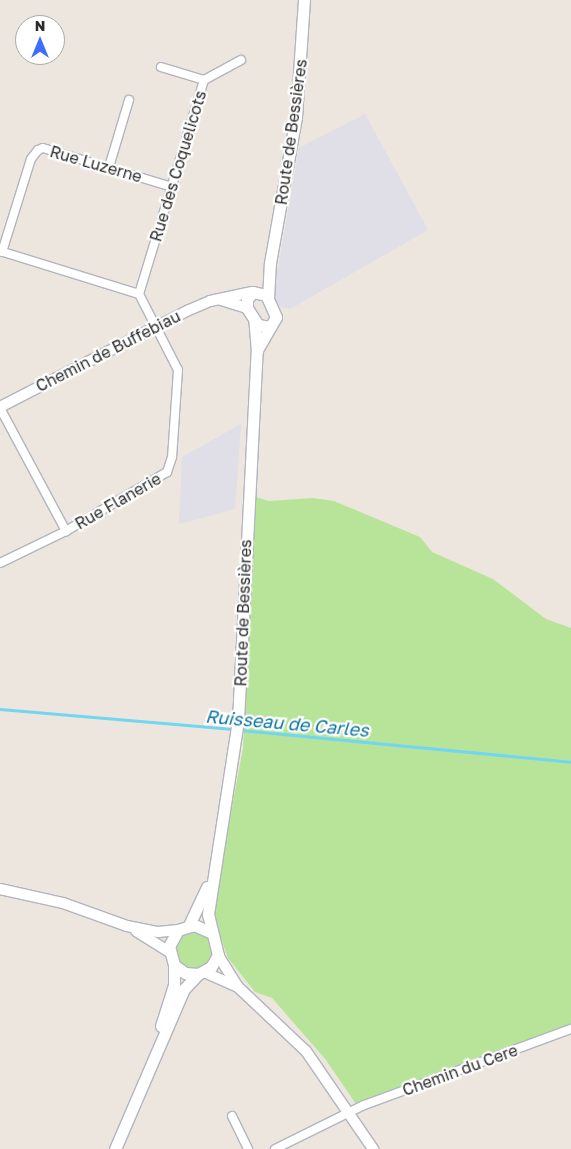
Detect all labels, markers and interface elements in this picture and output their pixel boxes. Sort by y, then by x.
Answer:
north arrow [15,15,65,65]
text: N [35,17,45,34]
street label: Route de Bessières [271,58,311,206]
street label: Rue des Coquelicots [146,88,210,244]
street label: Rue Luzerne [48,142,144,186]
street label: Chemin de Buffebiau [33,306,183,396]
street label: Rue Flanerie [72,469,164,533]
street label: Route de Bessières [231,539,255,687]
water label: Ruisseau de Carles [205,705,369,741]
street label: Chemin du Cere [400,1040,520,1100]

